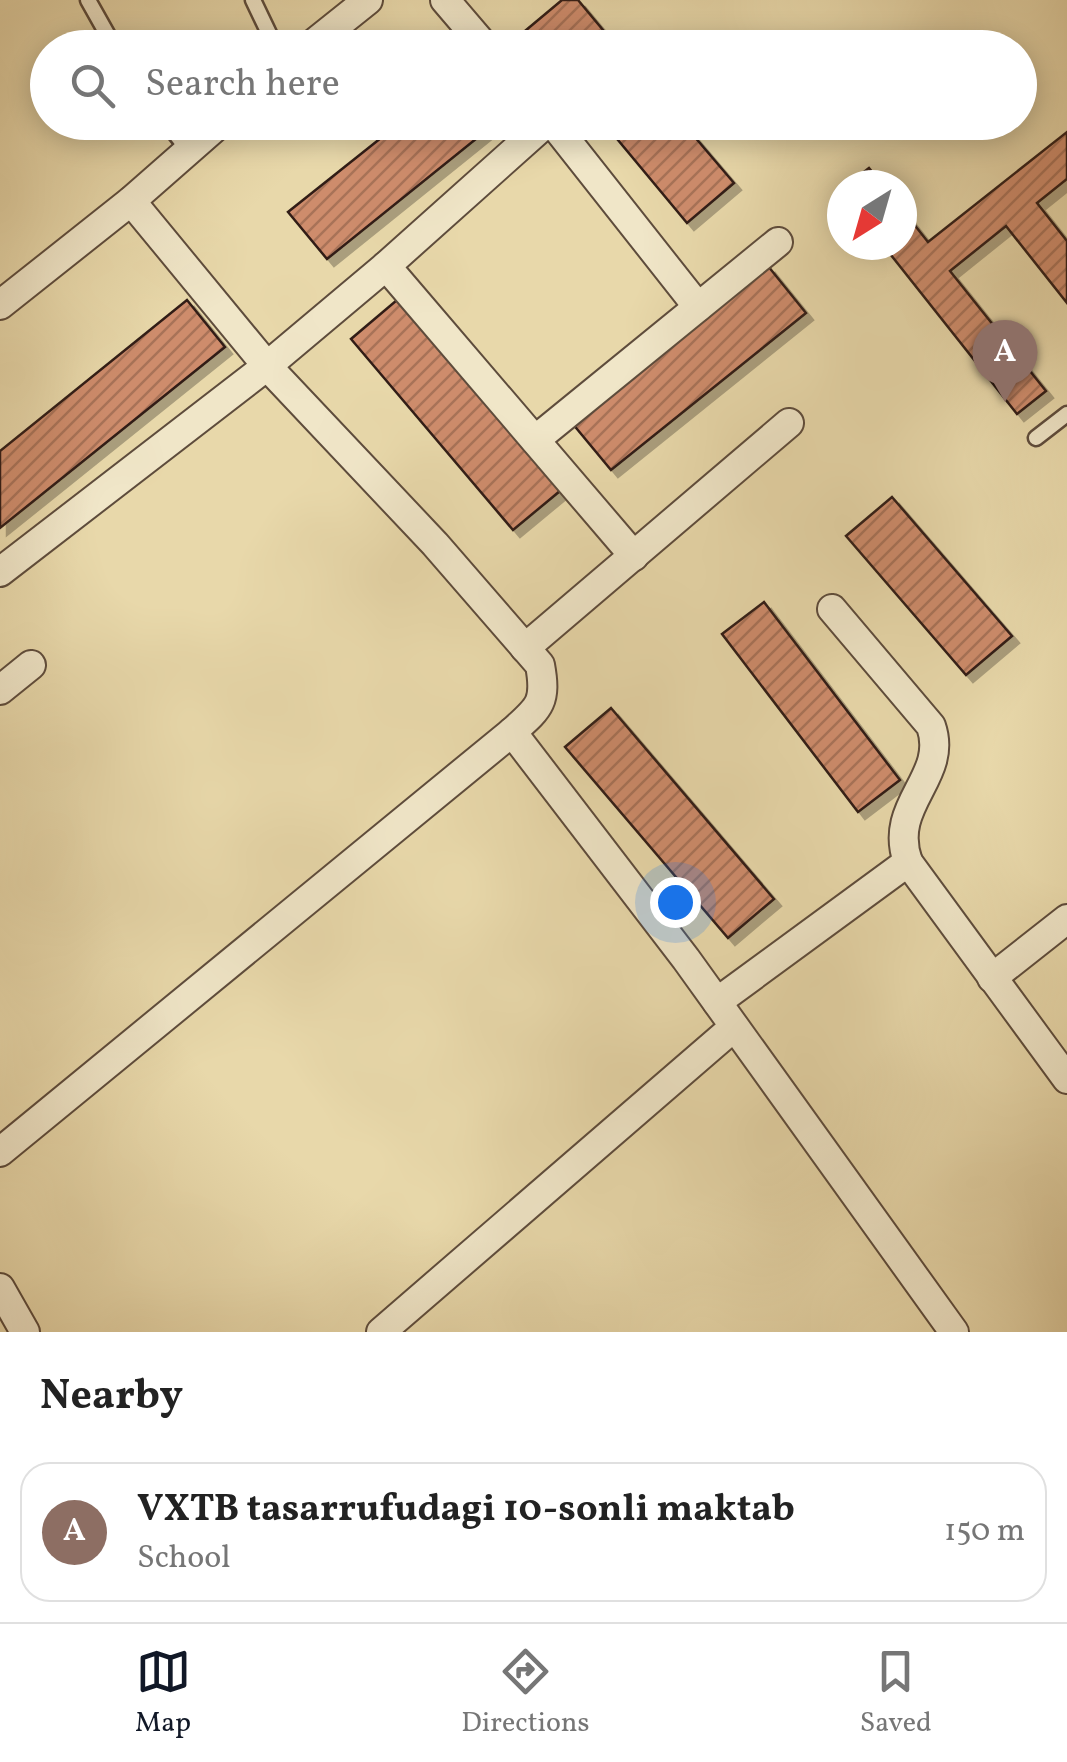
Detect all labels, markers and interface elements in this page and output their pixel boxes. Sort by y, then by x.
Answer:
search box [30,30,1037,140]
icon: search [65,58,120,113]
text: Search here [145,59,340,112]
north arrow [827,170,917,260]
pin: A [972,320,1038,402]
your location [650,877,701,928]
text: Nearby [40,1368,183,1427]
text: VXTB tasarrufudagi 10-sonli maktab [137,1484,795,1537]
text: A [63,1510,86,1554]
text: 150 m [944,1510,1025,1554]
text: School [137,1537,231,1581]
tab: Map [135,1644,191,1743]
tab: Directions [461,1644,590,1743]
tab: Saved [860,1644,932,1743]

